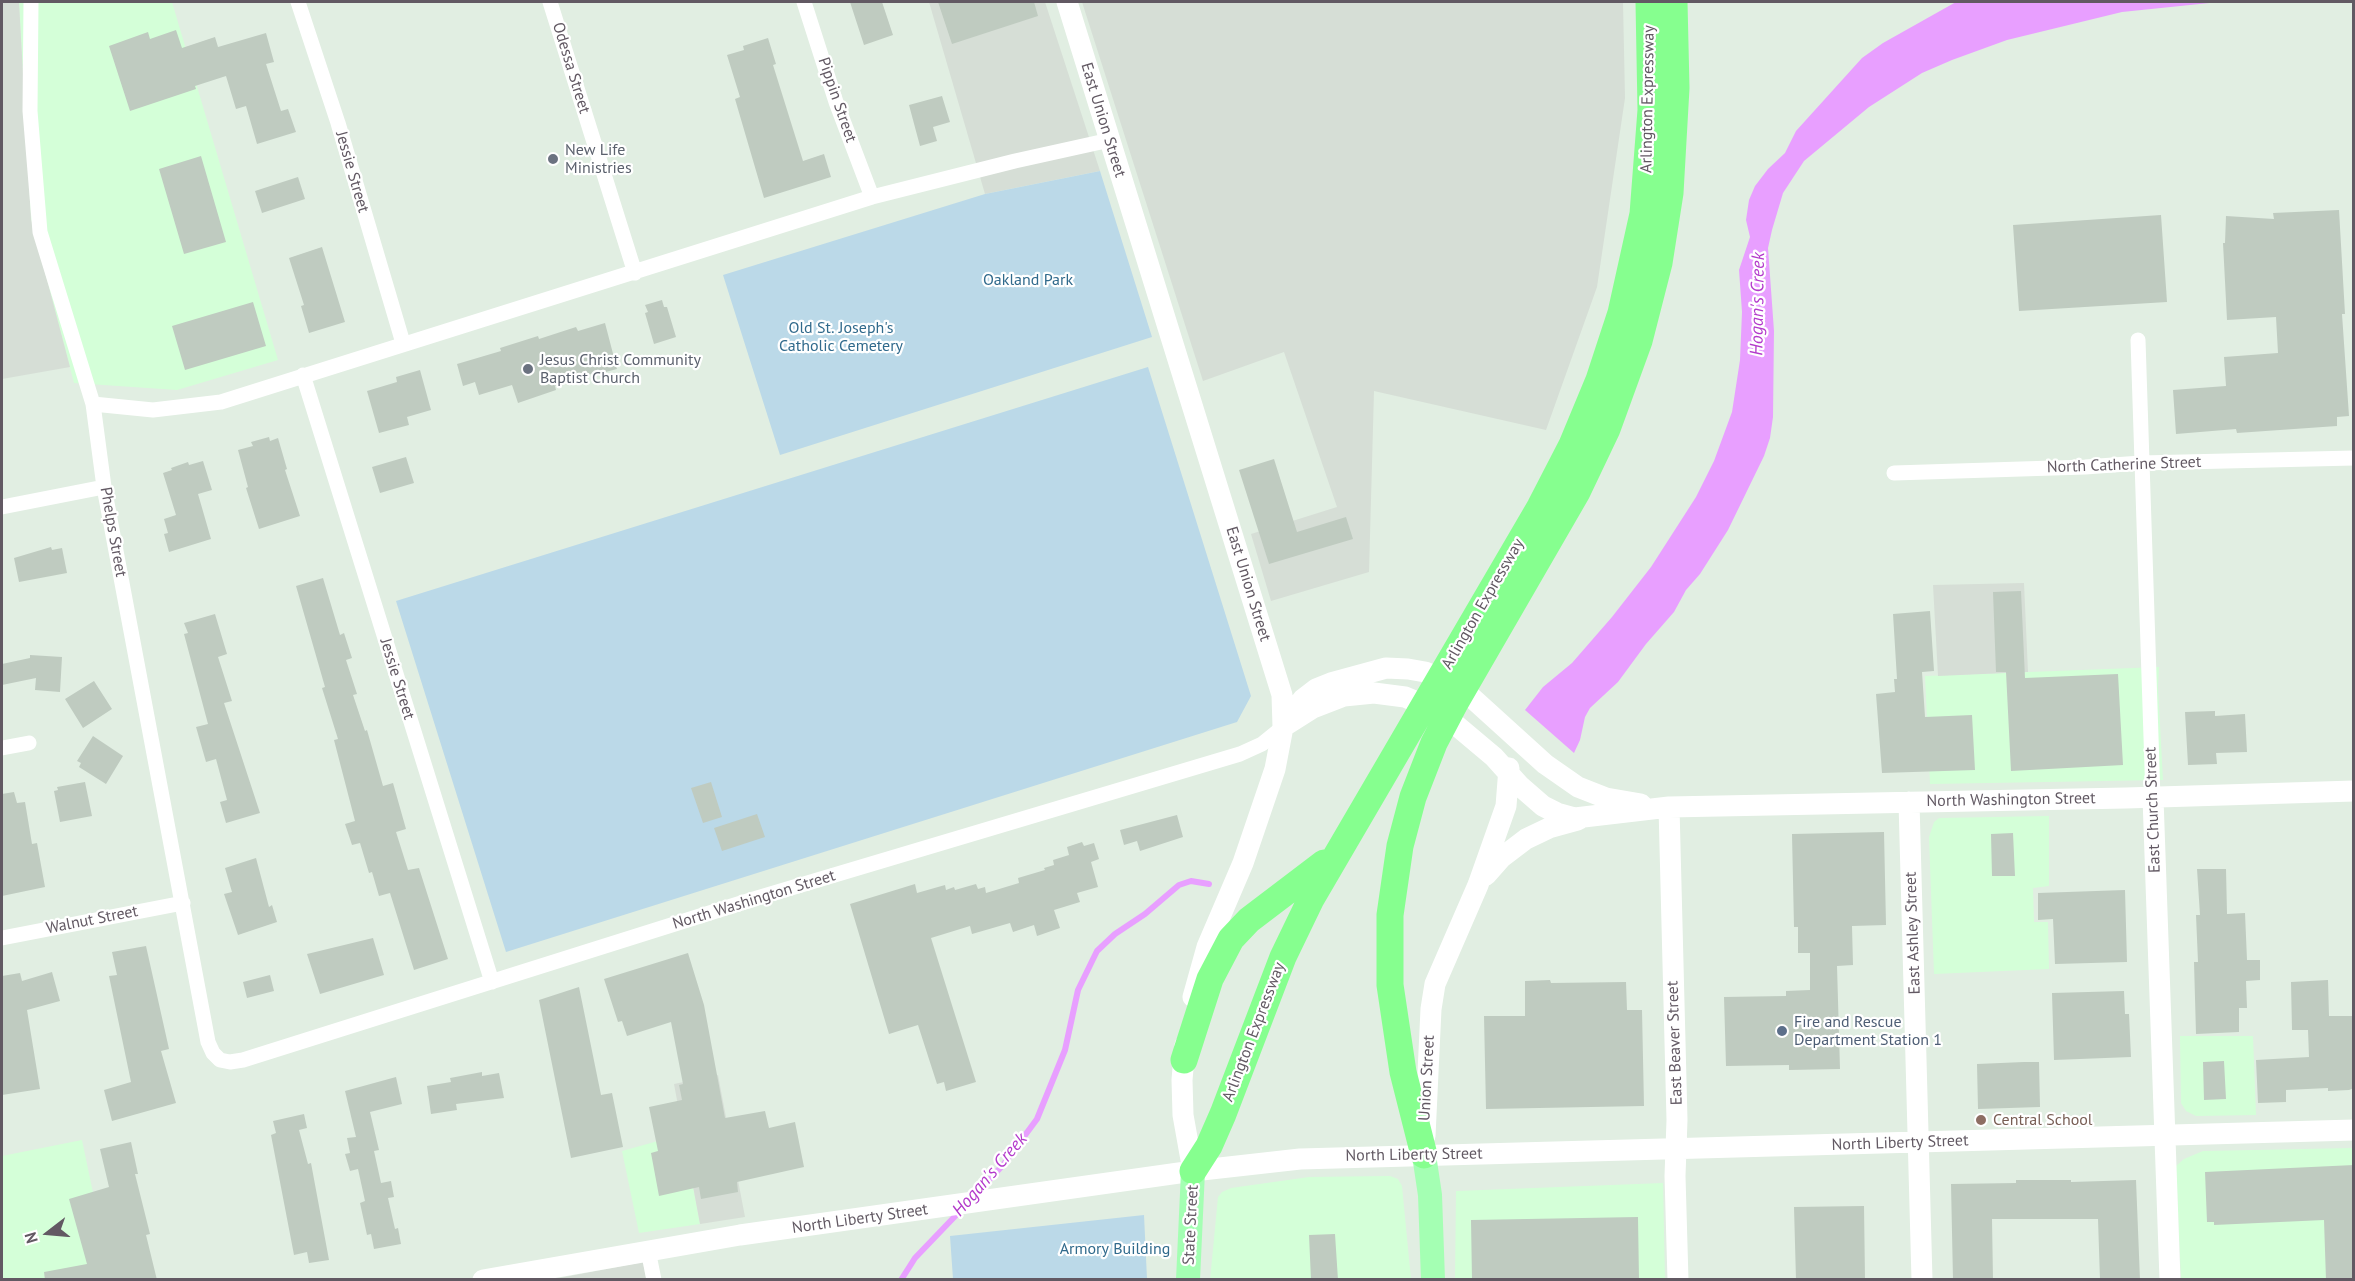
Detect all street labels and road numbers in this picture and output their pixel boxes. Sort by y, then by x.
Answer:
street label: Odessa Street [548,20,594,116]
street label: Arlington Expressway [1637,25,1659,173]
street label: Pippin Street [813,55,861,145]
street label: East Union Street [1076,60,1130,180]
street label: Jessie Street [331,129,373,215]
street label: North Catherine Street [2046,453,2202,477]
street label: Phelps Street [96,486,130,578]
street label: East Union Street [1221,524,1275,644]
street label: Arlington Expressway [1438,535,1528,673]
street label: Jessie Street [376,636,418,722]
street label: East Church Street [2141,747,2165,873]
street label: North Washington Street [1926,789,2096,811]
street label: North Washington Street [670,866,838,934]
street label: East Ashley Street [1901,871,1925,995]
street label: Walnut Street [44,902,140,938]
street label: Arlington Expressway [1219,960,1289,1104]
street label: East Beaver Street [1663,980,1687,1106]
street label: Union Street [1415,1035,1439,1121]
street label: North Liberty Street [1831,1131,1969,1155]
street label: North Liberty Street [1345,1144,1483,1166]
street label: State Street [1179,1184,1203,1266]
street label: North Liberty Street [791,1200,929,1238]

